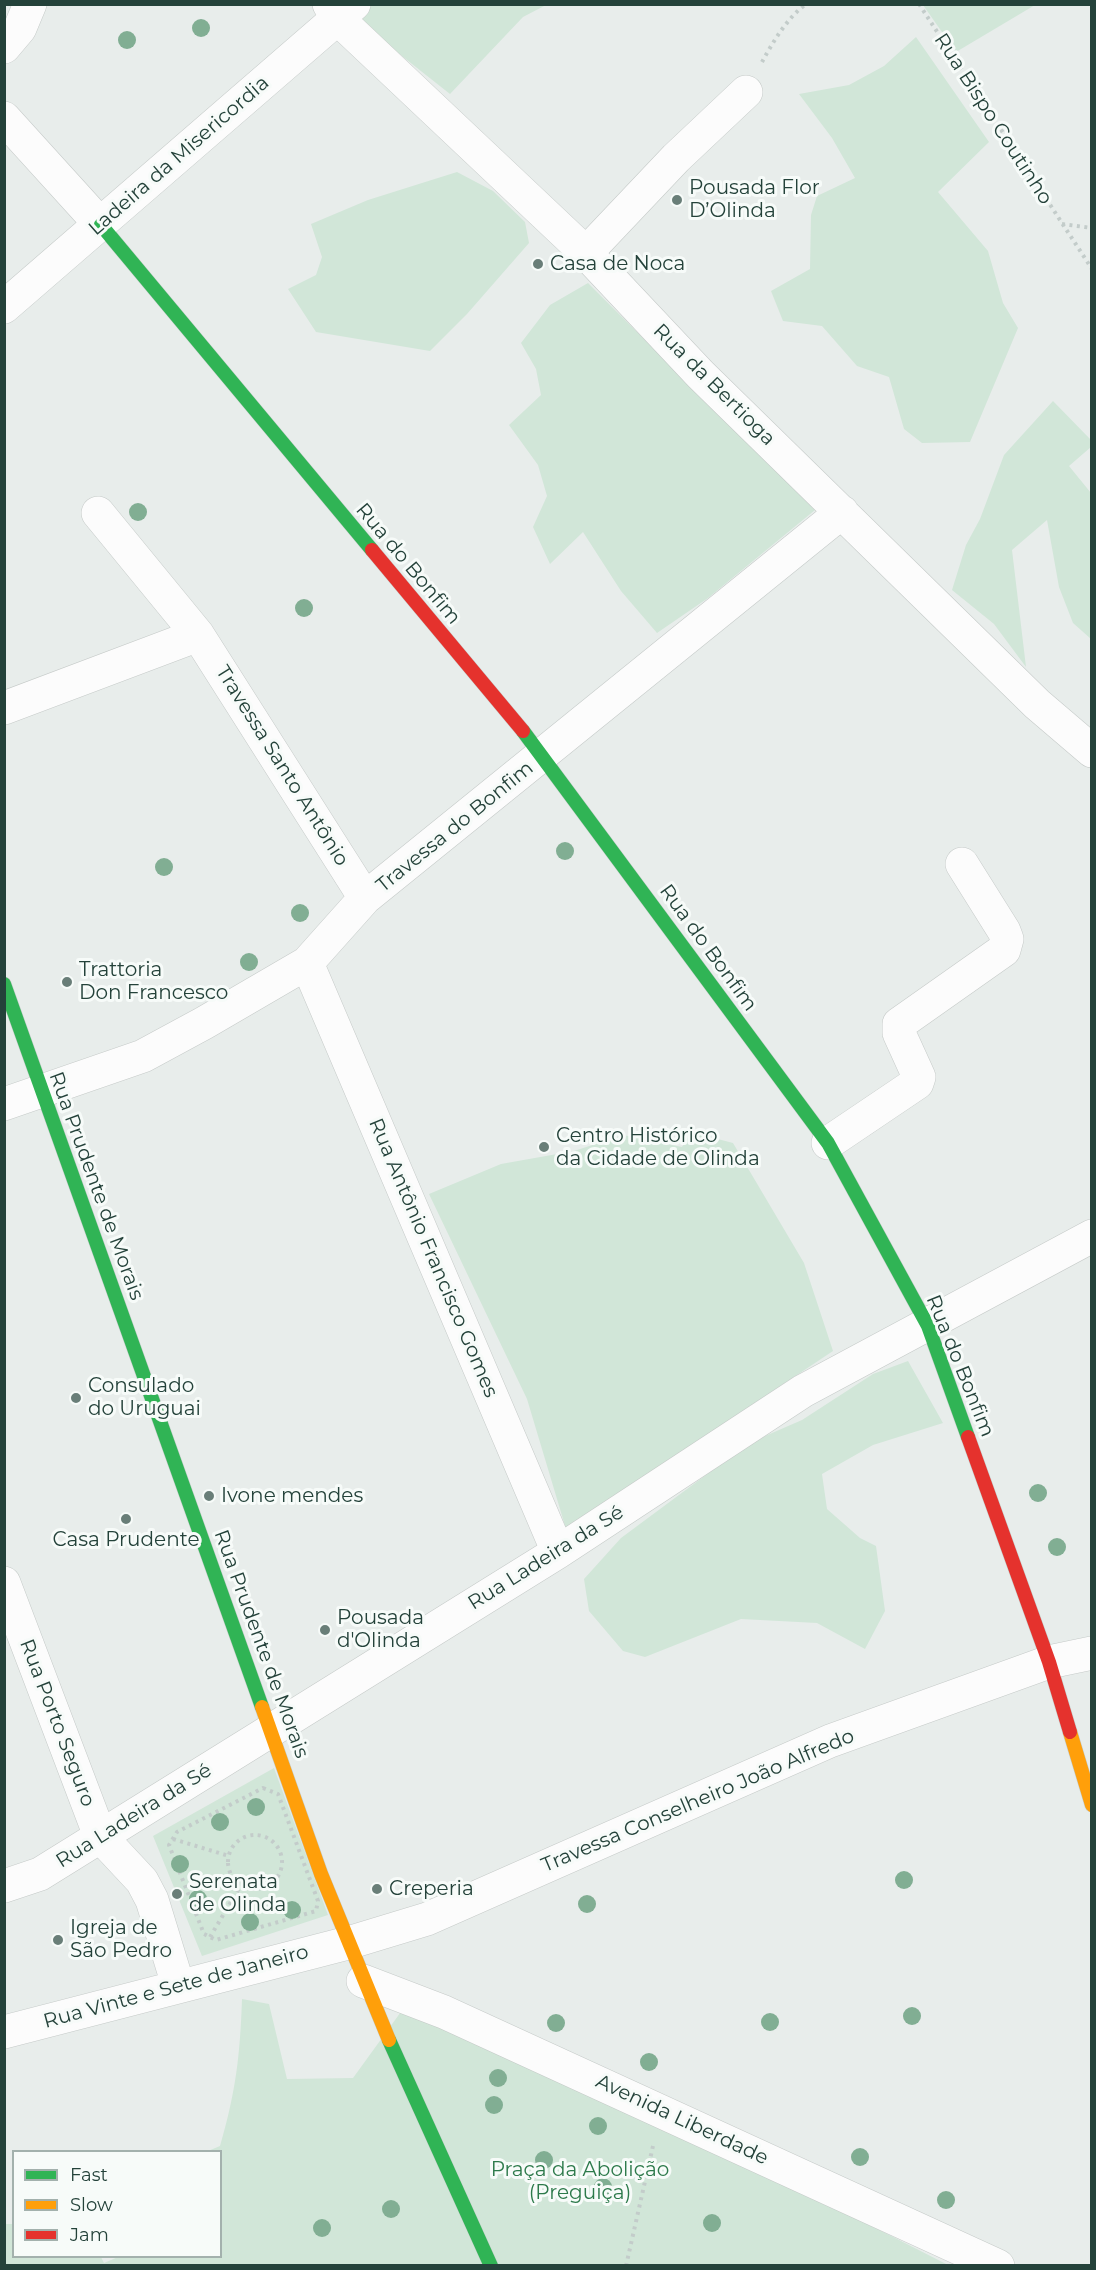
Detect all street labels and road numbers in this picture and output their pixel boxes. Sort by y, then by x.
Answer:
street label: Rua Bispo Coutinho [929,29,1057,209]
street label: Ladeira da Misericordia [84,71,274,241]
street label: Rua da Bertioga [648,319,780,451]
street label: Rua do Bonfim [350,499,466,629]
street label: Travessa Santo Antônio [210,661,354,871]
street label: Travessa do Bonfim [372,756,538,898]
street label: Rua do Bonfim [654,880,762,1016]
street label: Rua Prudente de Morais [43,1069,149,1303]
street label: Rua Antônio Francisco Gomes [363,1115,503,1401]
street label: Rua do Bonfim [921,1292,999,1440]
street label: Rua Ladeira da Sé [464,1500,628,1616]
street label: Rua Prudente de Morais [208,1527,314,1761]
street label: Rua Porto Seguro [14,1636,100,1810]
street label: Travessa Conselheiro João Alfredo [538,1724,858,1878]
street label: Rua Ladeira da Sé [52,1758,216,1874]
street label: Rua Vinte e Sete de Janeiro [41,1940,311,2034]
street label: Avenida Liberdade [592,2070,772,2170]

